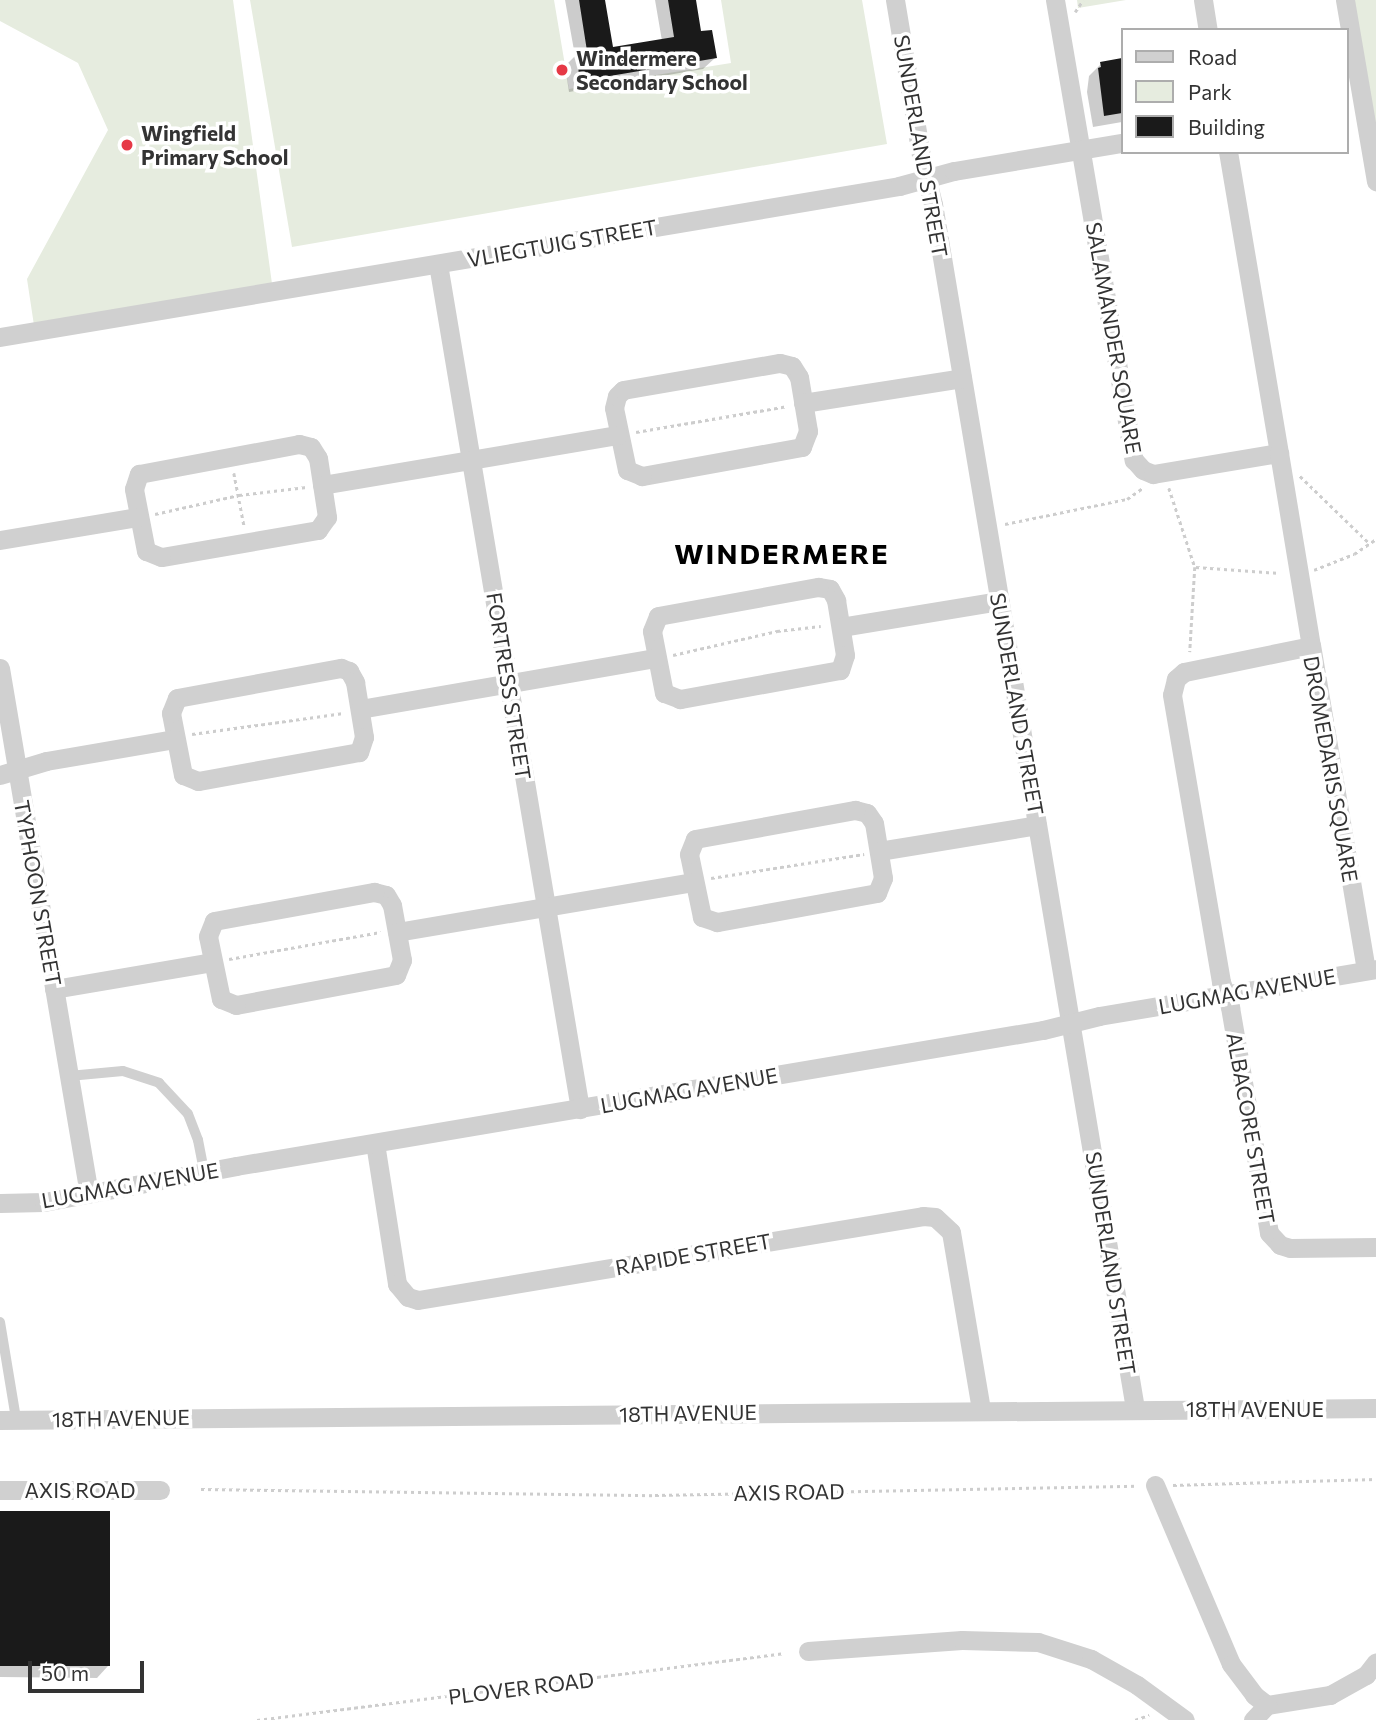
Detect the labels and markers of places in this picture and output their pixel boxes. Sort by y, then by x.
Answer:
place label: Windermere Secondary School [576,45,748,95]
marker: Windermere Secondary School [554,62,570,78]
place label: Wingfield Primary School [141,120,288,170]
marker: Wingfield Primary School [119,137,135,153]

